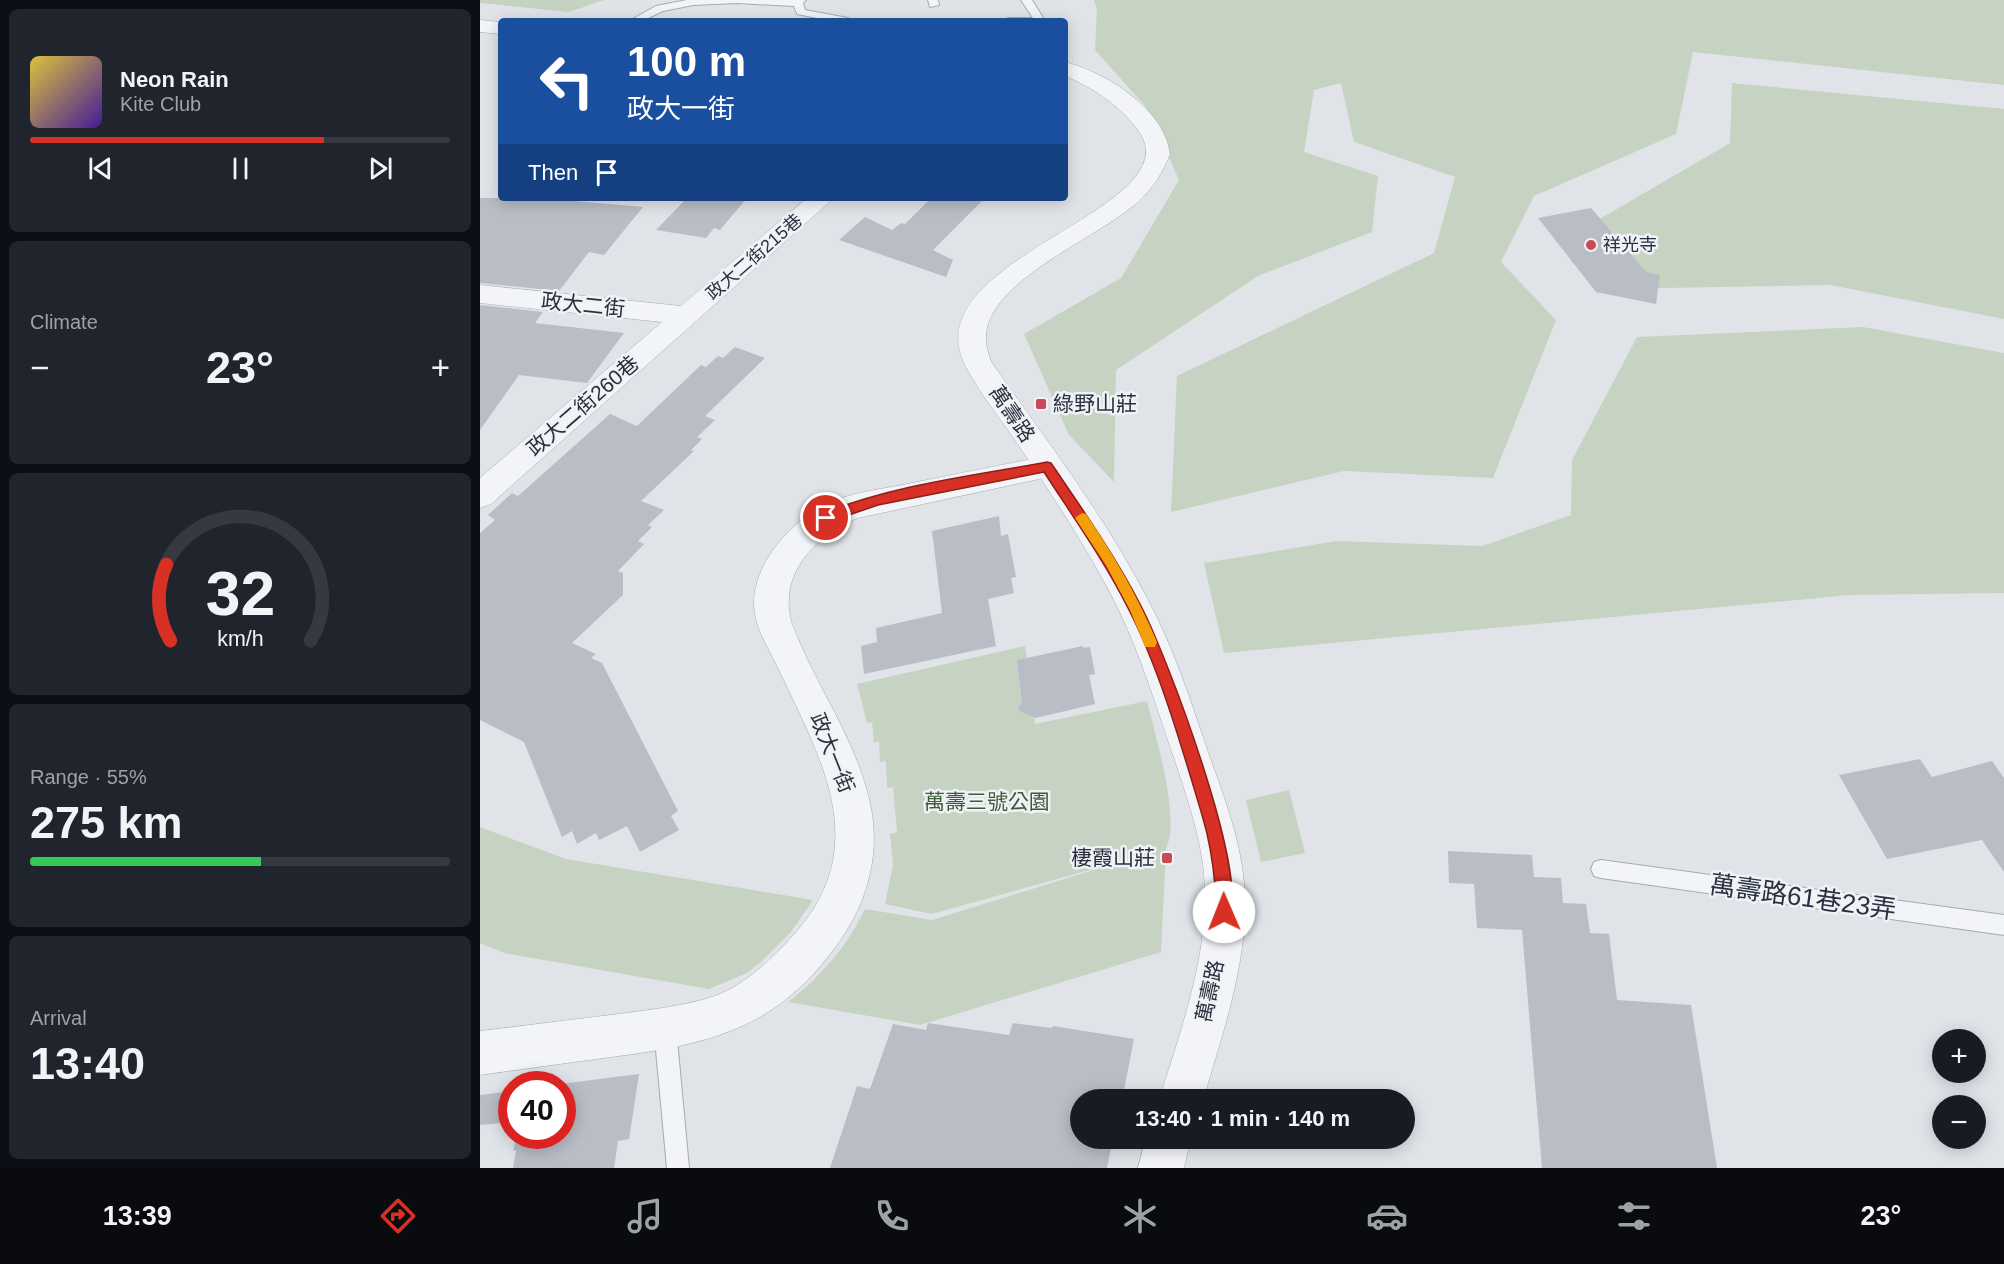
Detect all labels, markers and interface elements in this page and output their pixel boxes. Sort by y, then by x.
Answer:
text: 100 m [627,38,746,85]
icon: left [528,42,606,120]
text: Neon Rain [120,67,229,92]
text: Kite Club [120,93,201,115]
text: 政大一街 [627,94,735,124]
icon: previous [84,152,117,185]
icon: pause [224,152,257,185]
icon: next [364,152,397,185]
icon: arrive [590,156,623,189]
text: Then [528,160,578,185]
street label: 政大二街215巷 [702,210,806,304]
place label: 祥光寺 [1603,235,1657,255]
marker: 祥光寺 [1584,238,1598,252]
street label: 政大二街 [540,289,626,320]
text: Climate [30,311,98,333]
text: 23° [206,342,274,393]
text: − [30,349,49,386]
text: + [431,349,450,386]
street label: 政大二街260巷 [522,351,643,460]
street label: 萬壽路 [985,381,1040,446]
place label: 綠野山莊 [1053,392,1137,415]
marker: 綠野山莊 [1034,397,1048,411]
pin [800,492,851,543]
icon: arrive [809,501,842,534]
text: 32 [205,559,275,628]
text: km/h [217,627,263,651]
street label: 政大一街 [806,710,859,796]
text: Range · 55% [30,766,147,788]
park label: 萬壽三號公園 [924,790,1050,813]
text: 275 km [30,797,183,848]
place label: 棲霞山莊 [1071,846,1155,869]
marker: 棲霞山莊 [1160,851,1174,865]
street label: 萬壽路61巷23弄 [1708,869,1898,925]
position arrow [1192,880,1256,944]
street label: 萬壽路 [1192,958,1227,1024]
text: Arrival [30,1007,87,1029]
map controls [1932,1029,1986,1149]
button: + [1932,1029,1986,1083]
text: 13:40 [30,1038,145,1089]
speed limit sign: 40 [498,1071,576,1149]
button: − [1932,1095,1986,1149]
text: 13:40 · 1 min · 140 m [1135,1106,1350,1131]
icon: directions [377,1195,419,1237]
icon: music [624,1195,666,1237]
icon: phone [871,1195,913,1237]
icon: climate [1119,1195,1161,1237]
icon: car [1366,1195,1408,1237]
icon: filters [1613,1195,1655,1237]
text: 13:39 [103,1201,172,1231]
text: 23° [1860,1201,1901,1231]

